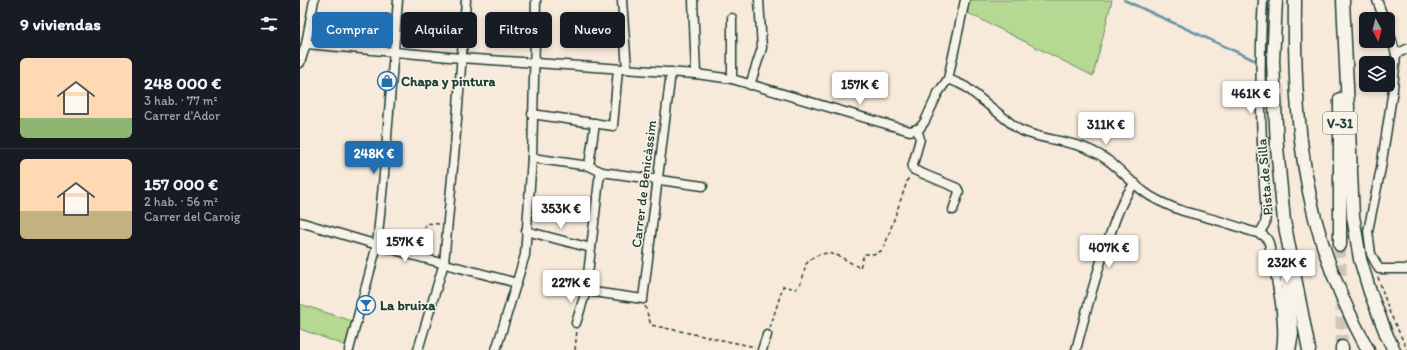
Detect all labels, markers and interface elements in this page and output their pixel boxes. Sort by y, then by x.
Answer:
chip: Comprar [312,12,393,48]
chip: Alquilar [401,12,477,48]
chip: Filtros [485,12,552,48]
chip: Nuevo [560,12,625,48]
north arrow [1359,12,1395,48]
map controls [1359,12,1395,92]
icon: filters [258,13,280,35]
text: 9 viviendas [20,14,101,34]
button: layers [1359,56,1395,92]
shop icon: Chapa y pintura [376,70,398,92]
pin: 157K € [827,72,893,106]
text: 248 000 € [144,73,221,93]
place label: Chapa y pintura [401,73,496,90]
icon: home [52,74,100,122]
text: 157K € [841,77,879,92]
pin: 461K € [1218,81,1284,115]
text: 461K € [1231,86,1271,101]
text: 3 hab. · 77 m² [144,93,218,108]
text: Carrer d'Ador [144,108,220,123]
pin: 311K € [1073,112,1139,146]
road number: V-31 [1323,112,1357,134]
text: 311K € [1087,117,1125,132]
street label: Carrer de Benicàssim [628,119,660,249]
street label: Pista de Silla [1253,138,1277,216]
pin: 248K € [341,141,407,175]
text: 248K € [354,146,394,161]
text: 157 000 € [144,174,218,194]
icon: home [52,175,100,223]
text: 2 hab. · 56 m² [144,194,218,209]
pin: 353K € [528,196,594,230]
text: 353K € [541,201,581,216]
text: Carrer del Caroig [144,209,240,224]
pin: 157K € [372,229,438,263]
text: 157K € [386,234,424,249]
pin: 407K € [1076,235,1142,269]
text: 407K € [1089,240,1129,255]
pin: 232K € [1254,250,1320,284]
text: 232K € [1267,255,1307,270]
pin: 227K € [538,270,604,304]
text: 227K € [552,275,590,290]
bar icon: La bruixa [355,294,377,316]
place label: La bruixa [380,297,436,314]

